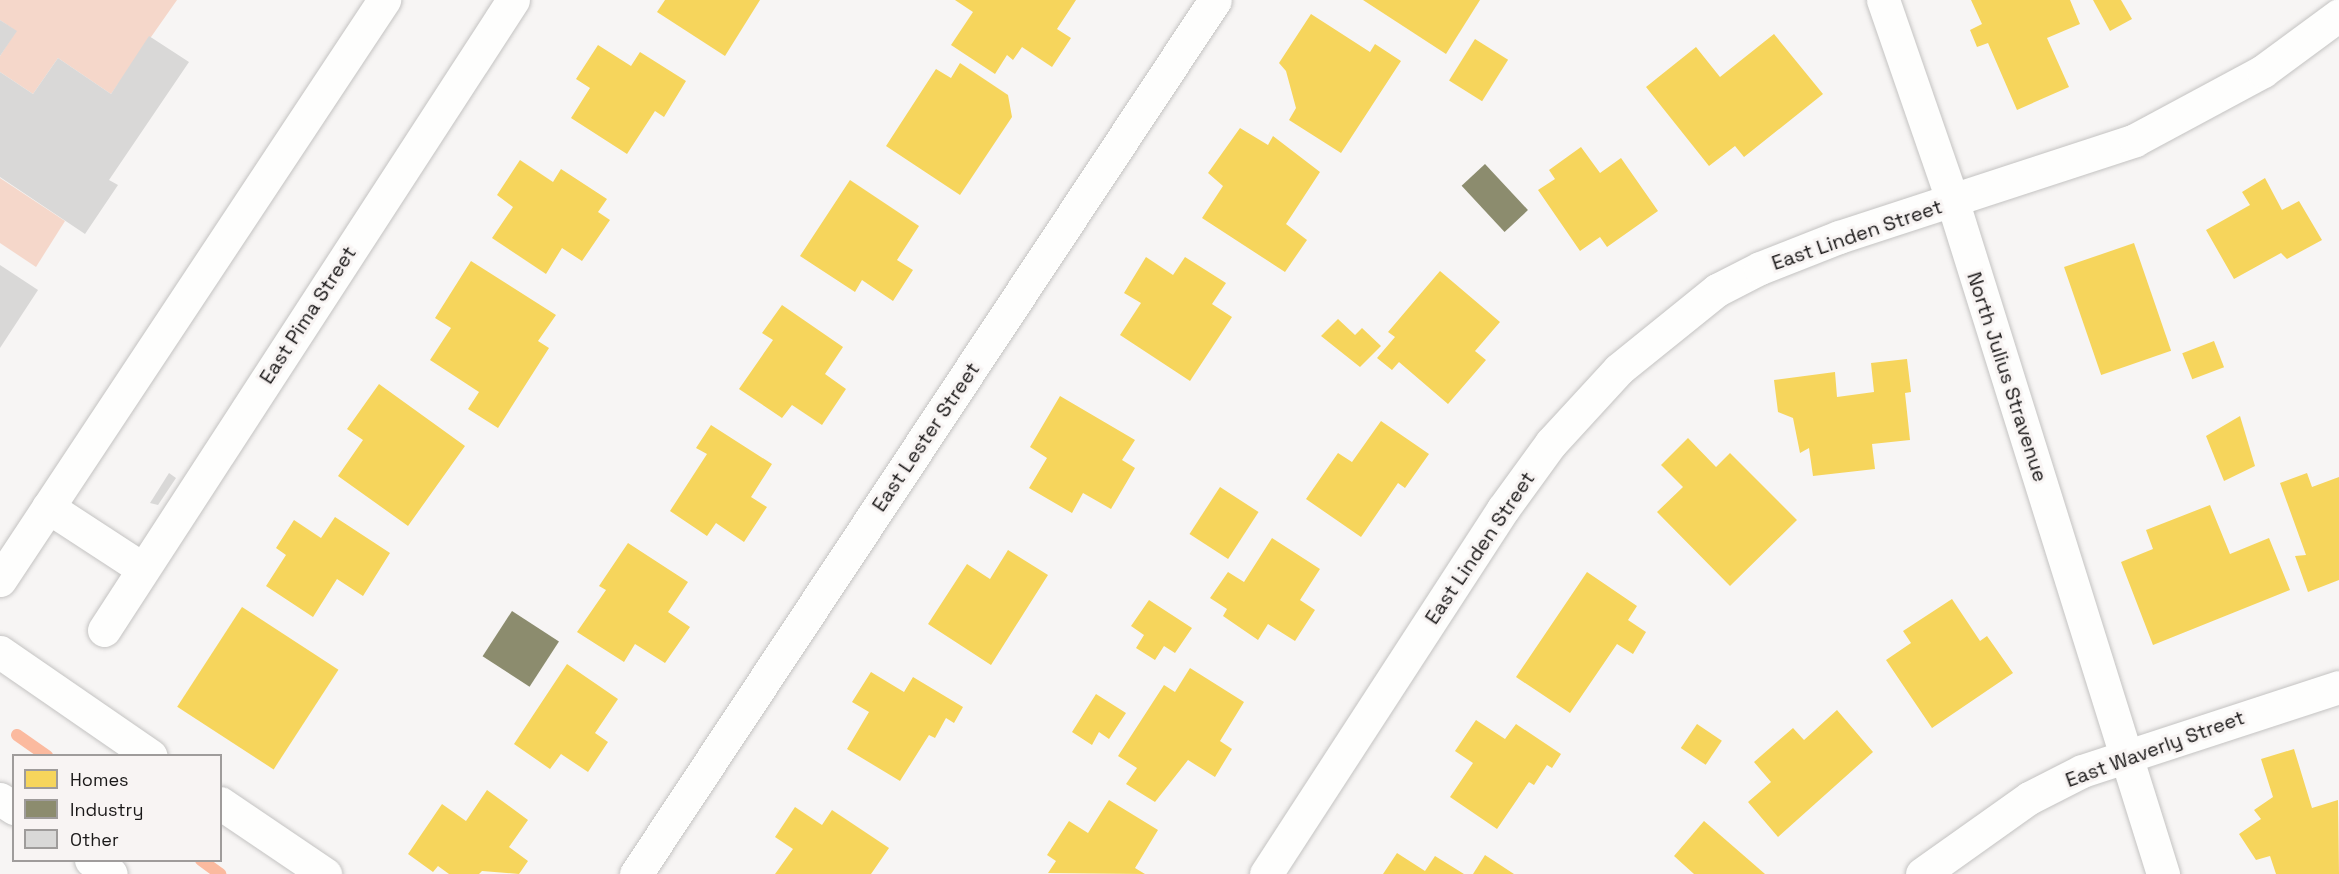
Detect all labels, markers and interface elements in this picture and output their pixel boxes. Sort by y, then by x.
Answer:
street label: East Linden Street [1769,195,1945,275]
street label: East Pima Street [255,242,361,388]
street label: North Julius Stravenue [1962,269,2052,485]
street label: East Lester Street [867,358,985,516]
street label: East Linden Street [1420,467,1540,629]
street label: East Waverly Street [2062,705,2248,793]
legend [12,754,222,862]
text: Homes [70,768,129,791]
text: Industry [70,798,143,821]
text: Other [70,828,119,851]

